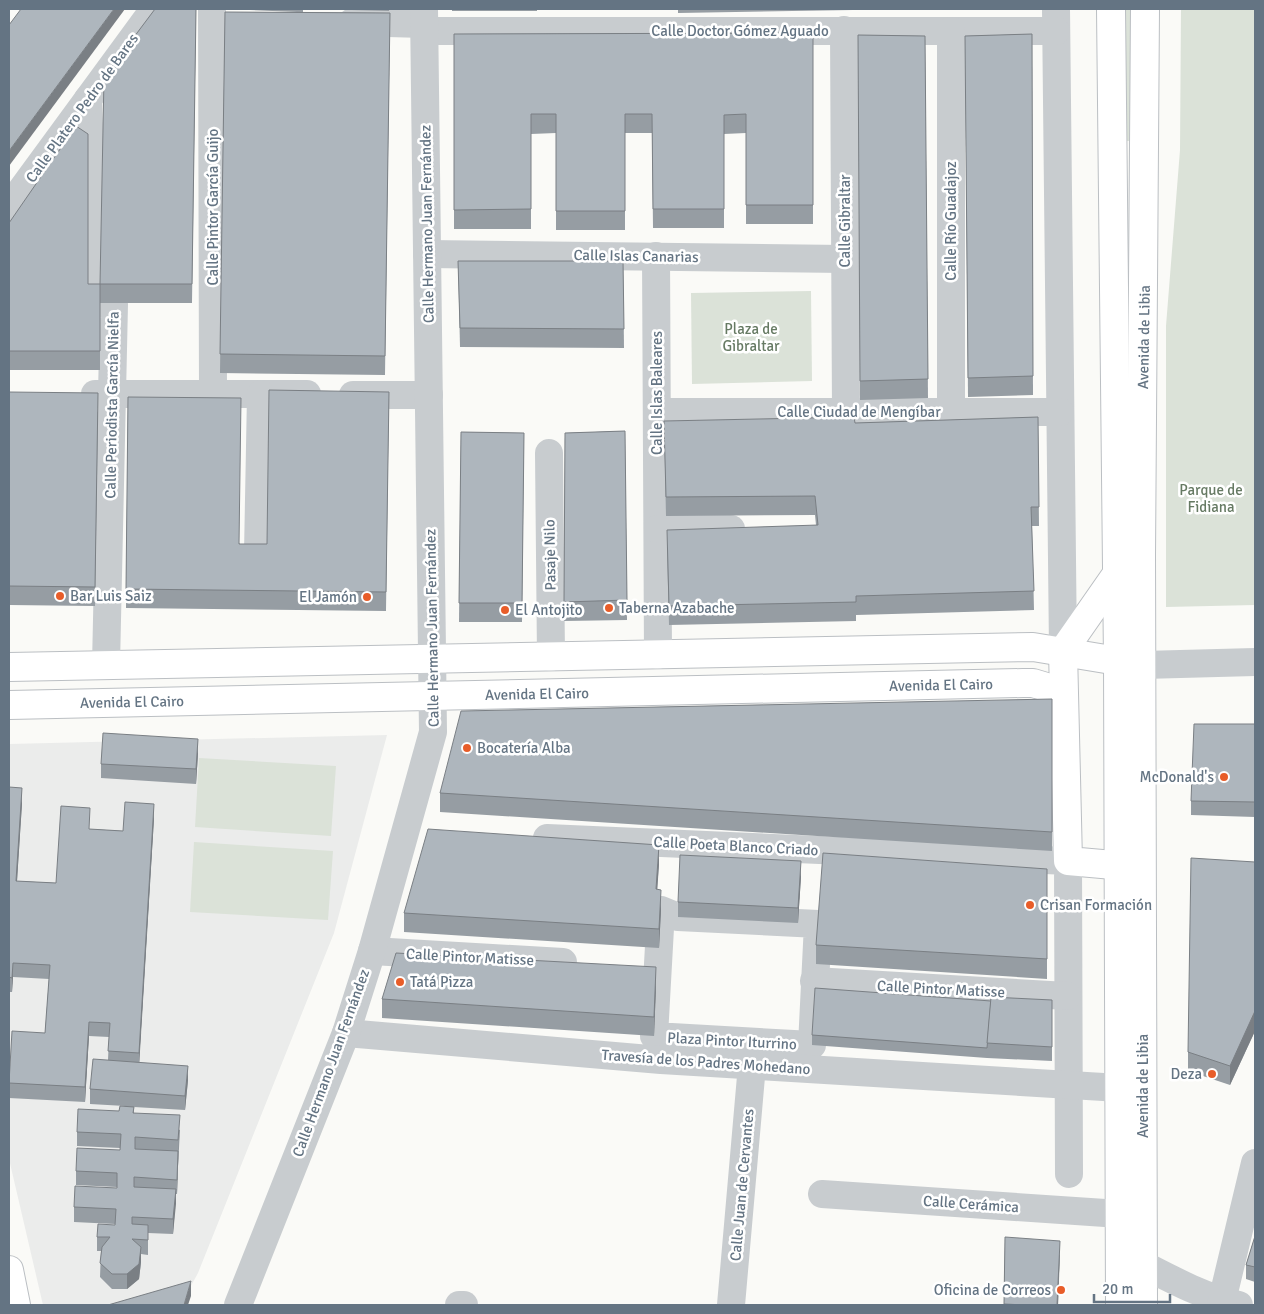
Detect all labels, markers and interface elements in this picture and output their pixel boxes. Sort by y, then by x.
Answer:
street label: Calle Doctor Gómez Aguado [651,22,829,40]
street label: Calle Platero Pedro de Bares [22,30,142,186]
street label: Calle Hermano Juan Fernández [416,124,438,323]
street label: Calle Pintor García Guijo [204,128,222,285]
street label: Calle Río Guadajoz [942,161,960,281]
street label: Calle Gibraltar [836,174,854,268]
street label: Calle Islas Canarias [573,246,699,266]
street label: Avenida de Libia [1134,285,1154,389]
street label: Calle Periodista García Nielfa [101,311,123,499]
park label: Plaza de Gibraltar [722,320,780,355]
street label: Calle Islas Baleares [648,331,666,455]
street label: Calle Ciudad de Mengíbar [777,403,941,421]
park label: Parque de Fidiana [1179,481,1243,516]
street label: Pasaje Nilo [540,519,560,591]
street label: Calle Hermano Juan Fernández [421,528,443,727]
place label: Bar Luis Saiz [70,587,152,605]
place label: El Jamón [299,588,357,606]
marker: Bar Luis Saiz [54,590,66,602]
marker: El Jamón [361,591,373,603]
place label: Taberna Azabache [619,599,735,617]
place label: El Antojito [515,601,583,619]
marker: Taberna Azabache [603,602,615,614]
marker: El Antojito [499,604,511,616]
street label: Avenida El Cairo [889,675,993,695]
street label: Avenida El Cairo [485,684,589,704]
street label: Avenida El Cairo [80,692,184,712]
place label: Bocatería Alba [477,739,571,757]
marker: Bocatería Alba [461,742,473,754]
place label: McDonald's [1140,768,1214,786]
marker: McDonald's [1218,771,1230,783]
street label: Calle Poeta Blanco Criado [653,833,819,859]
place label: Crisan Formación [1040,896,1152,914]
marker: Crisan Formación [1024,899,1036,911]
street label: Calle Pintor Matisse [406,945,534,969]
street label: Calle Hermano Juan Fernández [289,966,373,1159]
place label: Tatá Pizza [410,973,473,991]
marker: Tatá Pizza [394,976,406,988]
street label: Calle Pintor Matisse [877,977,1005,1001]
street label: Plaza Pintor Iturrino [667,1029,797,1053]
street label: Avenida de Libia [1134,1034,1152,1138]
street label: Travesía de los Padres Mohedano [601,1046,811,1078]
place label: Deza [1170,1065,1202,1083]
marker: Deza [1206,1068,1218,1080]
street label: Calle Juan de Cervantes [726,1108,758,1262]
street label: Calle Cerámica [922,1192,1020,1216]
scale bar [1094,1272,1170,1304]
text: 20 m [1102,1280,1133,1298]
place label: Oficina de Correos [934,1281,1051,1299]
marker: Oficina de Correos [1055,1284,1067,1296]

